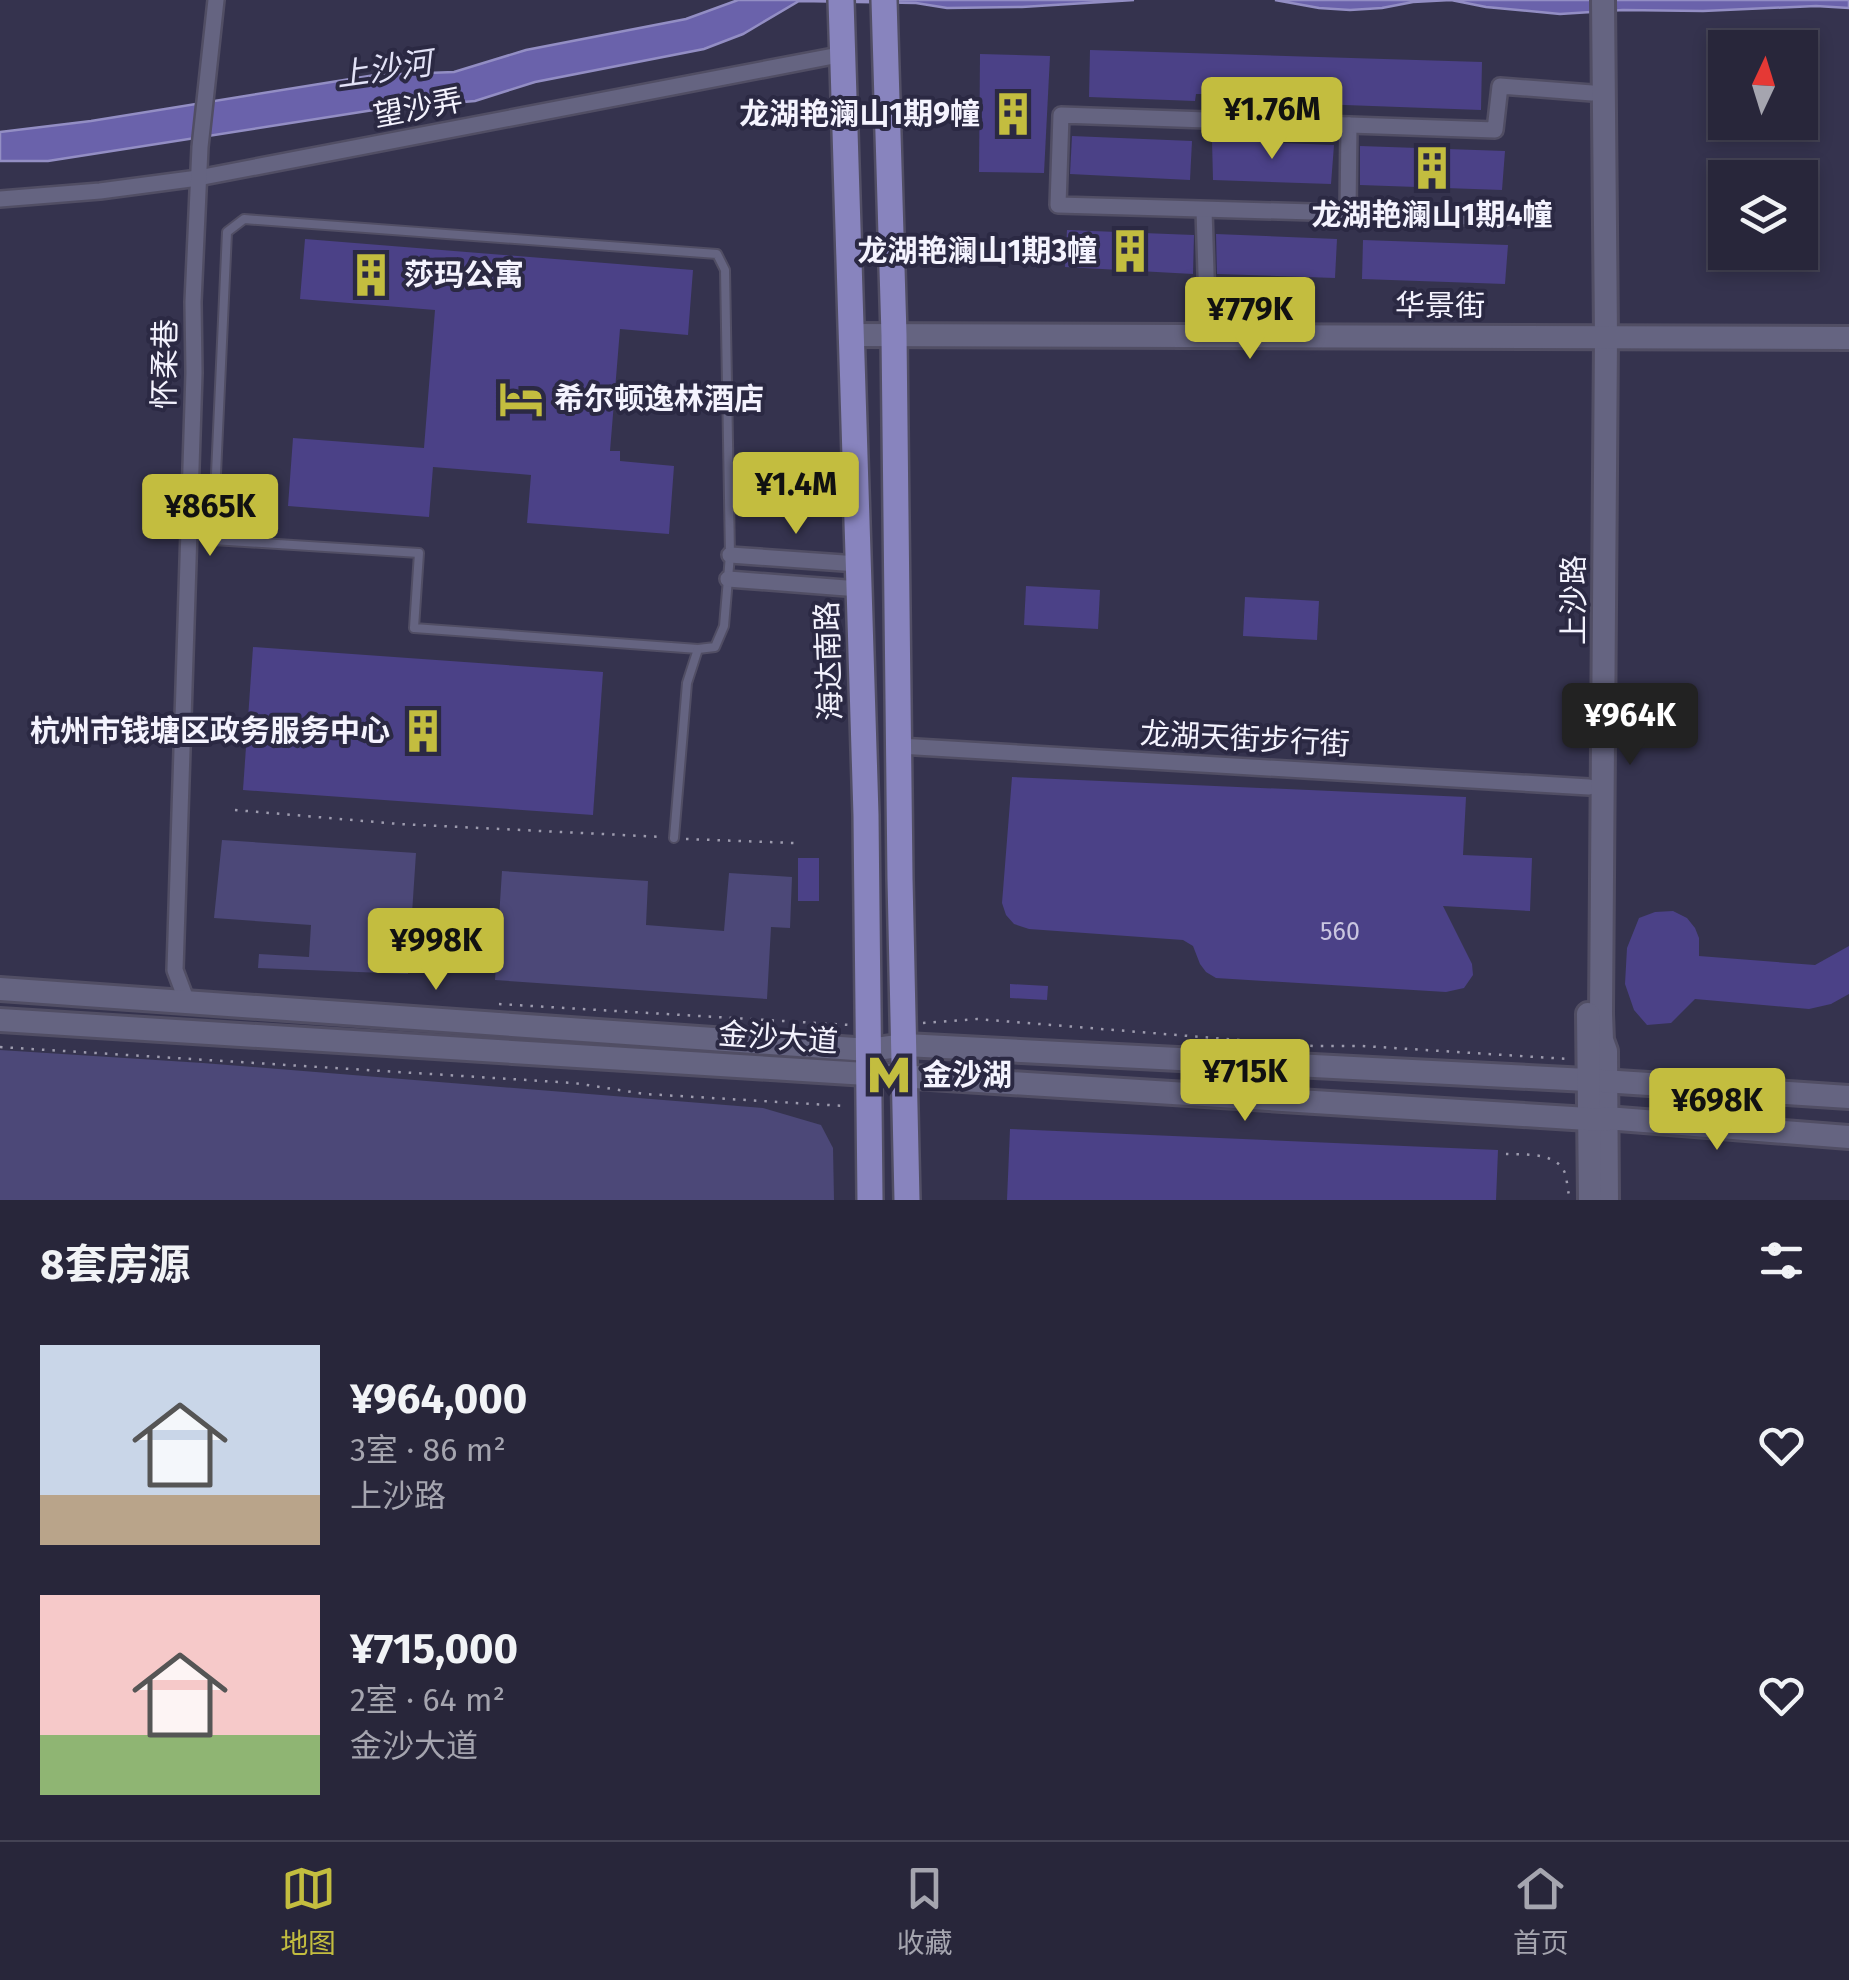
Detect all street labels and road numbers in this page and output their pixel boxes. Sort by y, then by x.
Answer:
street label: 望沙弄 [370,82,466,134]
street label: 华景街 [1395,288,1485,324]
street label: 怀柔巷 [146,319,184,409]
street label: 上沙路 [1556,555,1592,645]
street label: 海达南路 [809,600,849,722]
street label: 龙湖天街步行街 [1139,716,1351,762]
street label: 金沙大道 [717,1016,839,1060]

